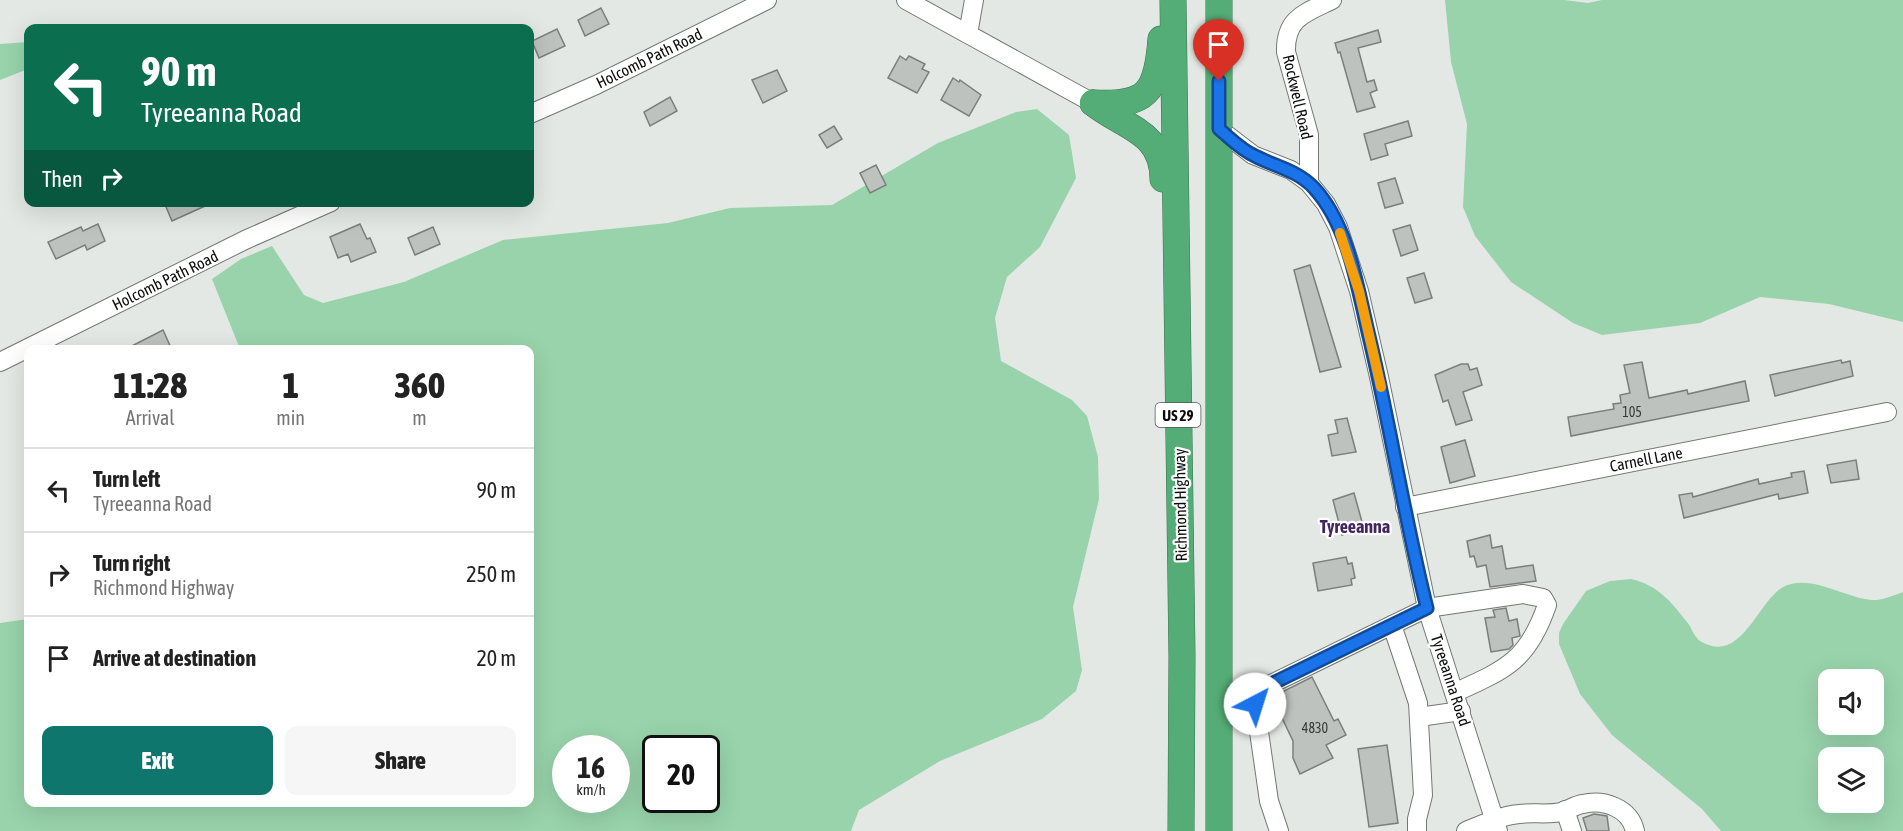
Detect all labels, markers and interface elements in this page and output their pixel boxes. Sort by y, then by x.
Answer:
pin [1193,19,1244,81]
street label: Holcomb Path Road [593,25,705,91]
icon: arrive [1202,28,1235,61]
text: 90 m [141,47,216,95]
icon: left [42,48,120,126]
street label: Rockwell Road [1280,53,1316,141]
text: Tyreeanna Road [141,97,302,128]
icon: right [95,162,128,195]
text: Then [42,166,83,192]
street label: Holcomb Path Road [109,247,221,313]
text: 11:28 [113,364,187,406]
text: 1 [282,364,299,406]
text: 360 [394,364,445,406]
road number: US 29 [1156,403,1200,427]
house number: 105 [1622,404,1642,420]
text: Arrival [126,406,175,429]
text: min [276,406,305,429]
text: m [412,406,427,429]
street label: Carnell Lane [1608,443,1684,475]
street label: Richmond Highway [1170,448,1191,562]
text: Turn left [93,466,160,492]
icon: left [42,474,75,507]
text: 90 m [476,477,516,503]
text: Tyreeanna Road [93,492,212,515]
district label: Tyreeanna [1320,516,1390,537]
text: Turn right [93,550,170,576]
icon: right [42,558,75,591]
text: 250 m [466,561,516,587]
text: Richmond Highway [93,576,234,599]
street label: Tyreeanna Road [1427,632,1474,728]
icon: arrive [42,642,75,675]
text: Arrive at destination [93,645,256,671]
text: 20 m [476,645,516,671]
map controls [1818,669,1884,813]
button: sound [1818,669,1884,735]
position arrow [1223,672,1287,736]
house number: 4830 [1302,720,1329,736]
button: Exit [42,726,273,795]
button: Share [285,726,516,795]
speed limit sign: 20 [642,735,720,813]
button: layers [1818,747,1884,813]
text: 16 [577,750,605,784]
text: km/h [576,781,606,798]

